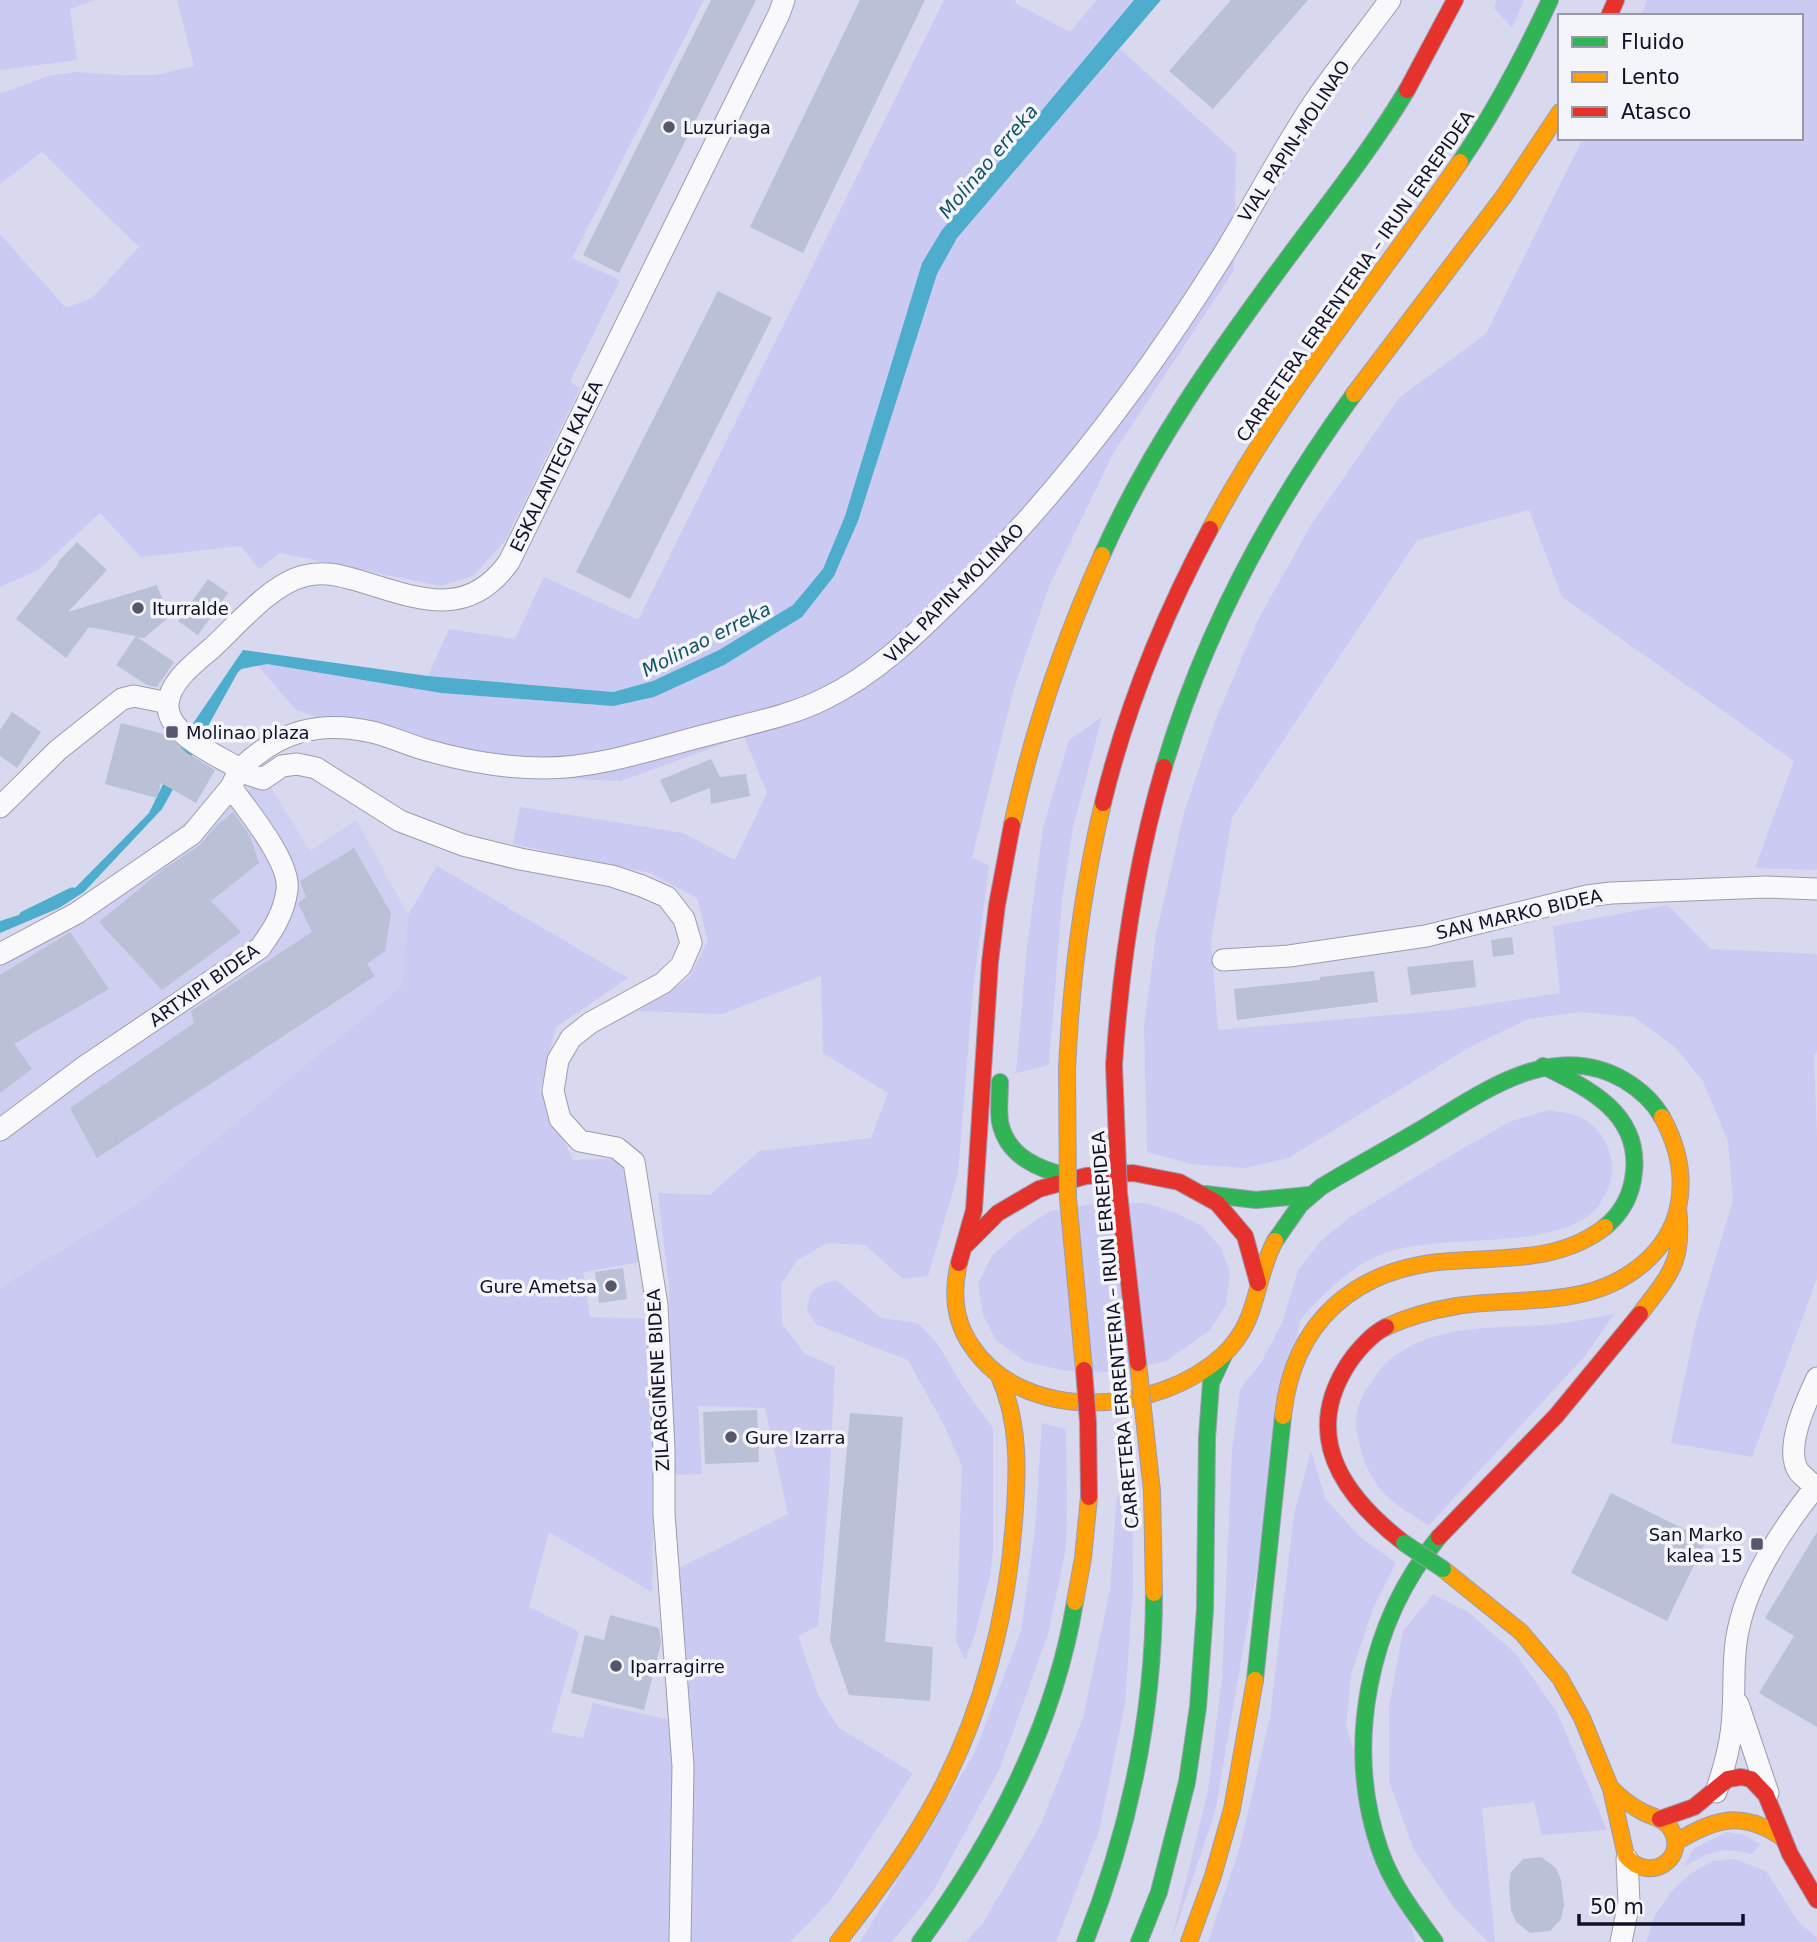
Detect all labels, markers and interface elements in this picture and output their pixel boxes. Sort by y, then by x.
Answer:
legend [1558,14,1803,140]
text: Fluido [1621,30,1684,54]
street label: VIAL PAPIN-MOLINAO [1234,56,1354,226]
text: Lento [1621,65,1680,89]
water label: Molinao erreka [934,100,1042,222]
text: Atasco [1621,100,1691,124]
street label: CARRETERA ERRENTERIA – IRUN ERREPIDEA [1232,106,1478,446]
place label: Luzuriaga [683,117,771,138]
marker: Luzuriaga [661,119,677,135]
street label: ESKALANTEGI KALEA [505,376,607,555]
street label: VIAL PAPIN-MOLINAO [880,519,1028,667]
water label: Molinao erreka [638,597,774,681]
place label: Iturralde [152,598,229,619]
marker: Iturralde [130,600,146,616]
place label: Molinao plaza [186,722,310,743]
marker: Molinao plaza [164,724,180,740]
street label: SAN MARKO BIDEA [1434,885,1605,943]
street label: ARTXIPI BIDEA [145,939,264,1031]
street label: CARRETERA ERRENTERIA – IRUN ERREPIDEA [1087,1130,1143,1530]
place label: Gure Ametsa [479,1276,597,1297]
marker: Gure Ametsa [603,1278,619,1294]
street label: ZILARGIÑENE BIDEA [643,1288,673,1472]
place label: Gure Izarra [745,1427,845,1448]
marker: Gure Izarra [723,1429,739,1445]
place label: San Marko kalea 15 [1649,1524,1743,1566]
marker: San Marko kalea 15 [1749,1536,1765,1552]
place label: Iparragirre [630,1656,725,1677]
marker: Iparragirre [608,1658,624,1674]
scale bar [1579,1882,1744,1926]
text: 50 m [1590,1895,1644,1919]

